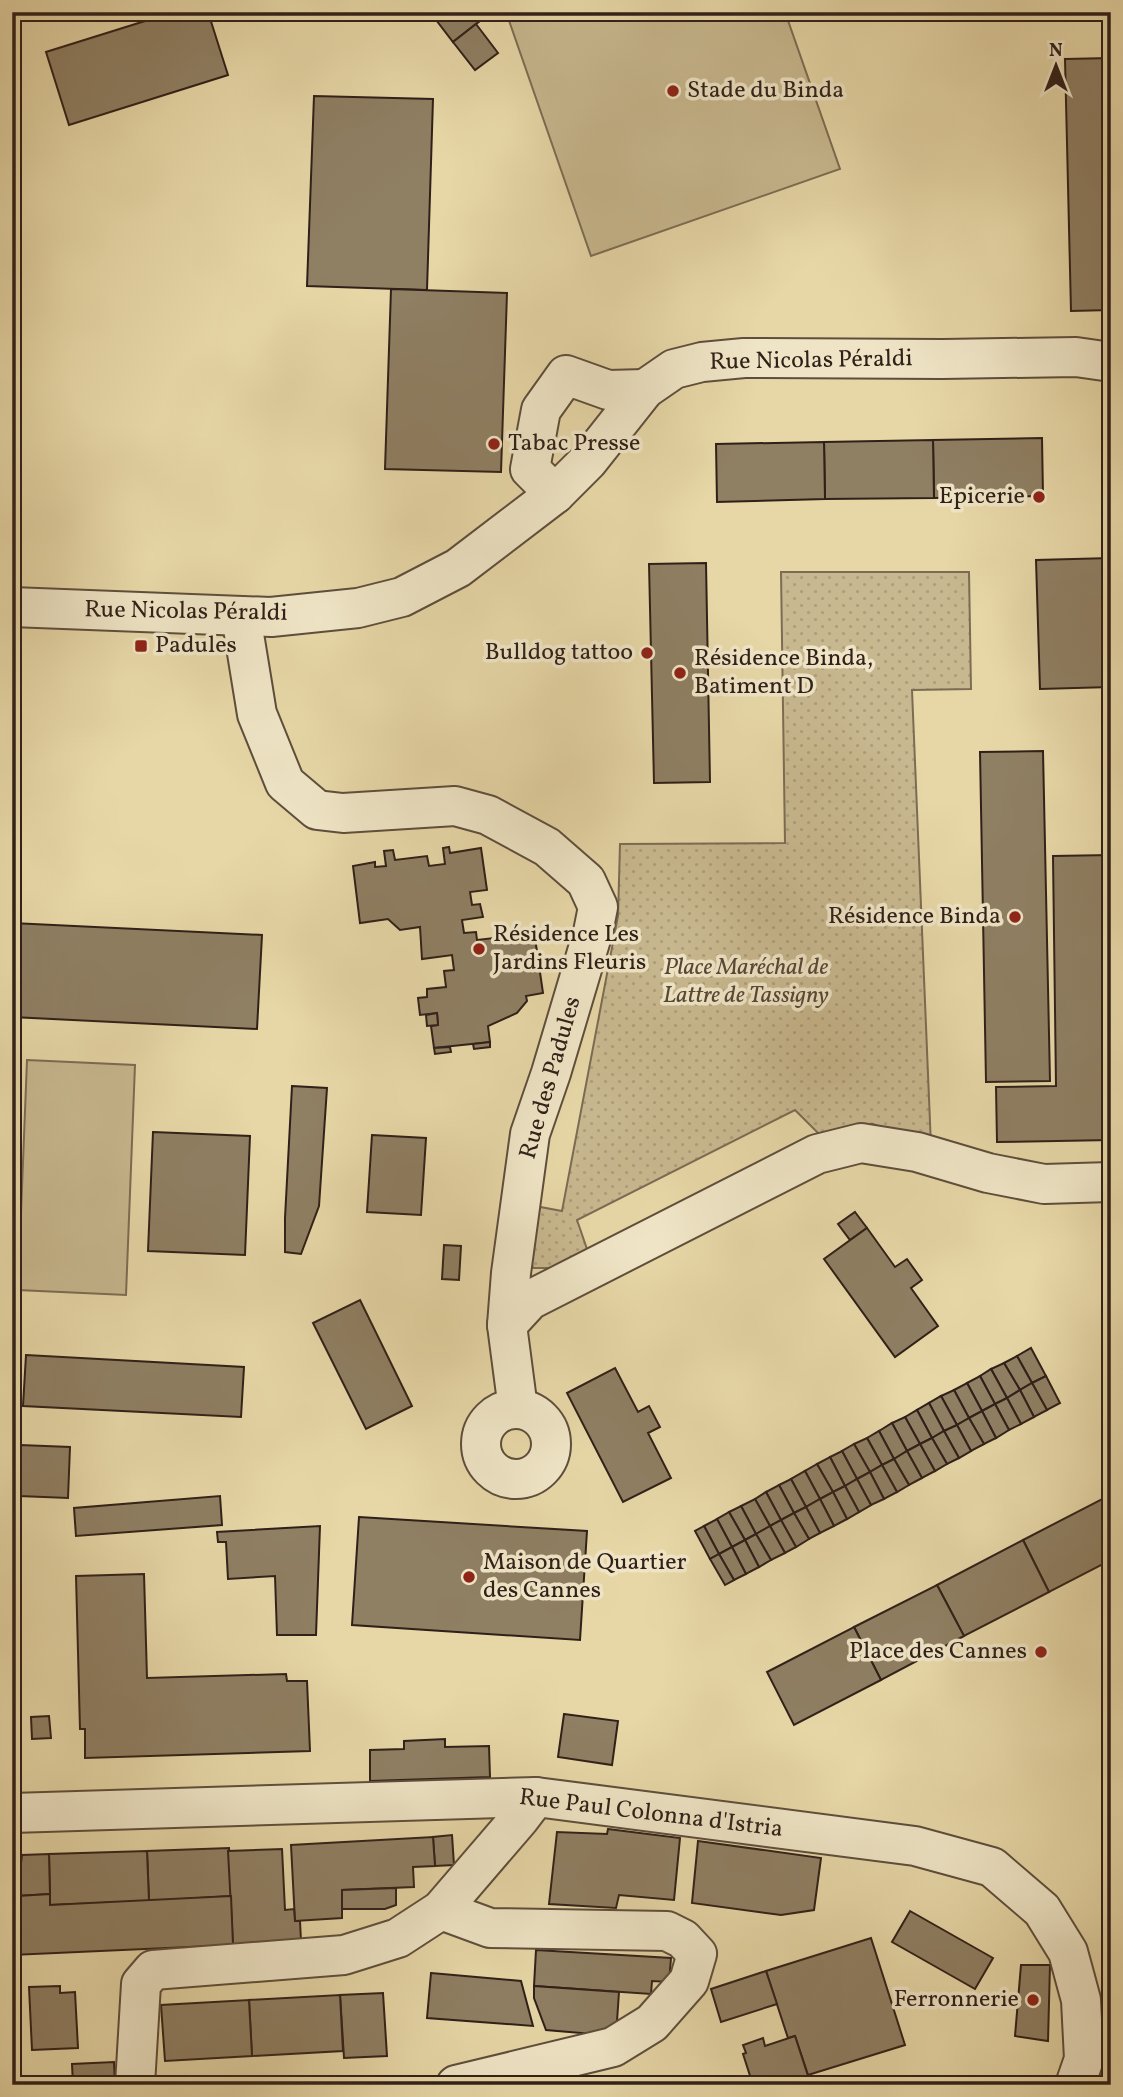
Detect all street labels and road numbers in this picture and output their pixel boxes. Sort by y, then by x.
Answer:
street label: Rue Nicolas Péraldi [709,342,913,380]
street label: Rue Nicolas Péraldi [84,593,288,631]
street label: Rue des Padules [512,993,590,1163]
street label: Rue Paul Colonna d'Istria [517,1781,785,1847]

